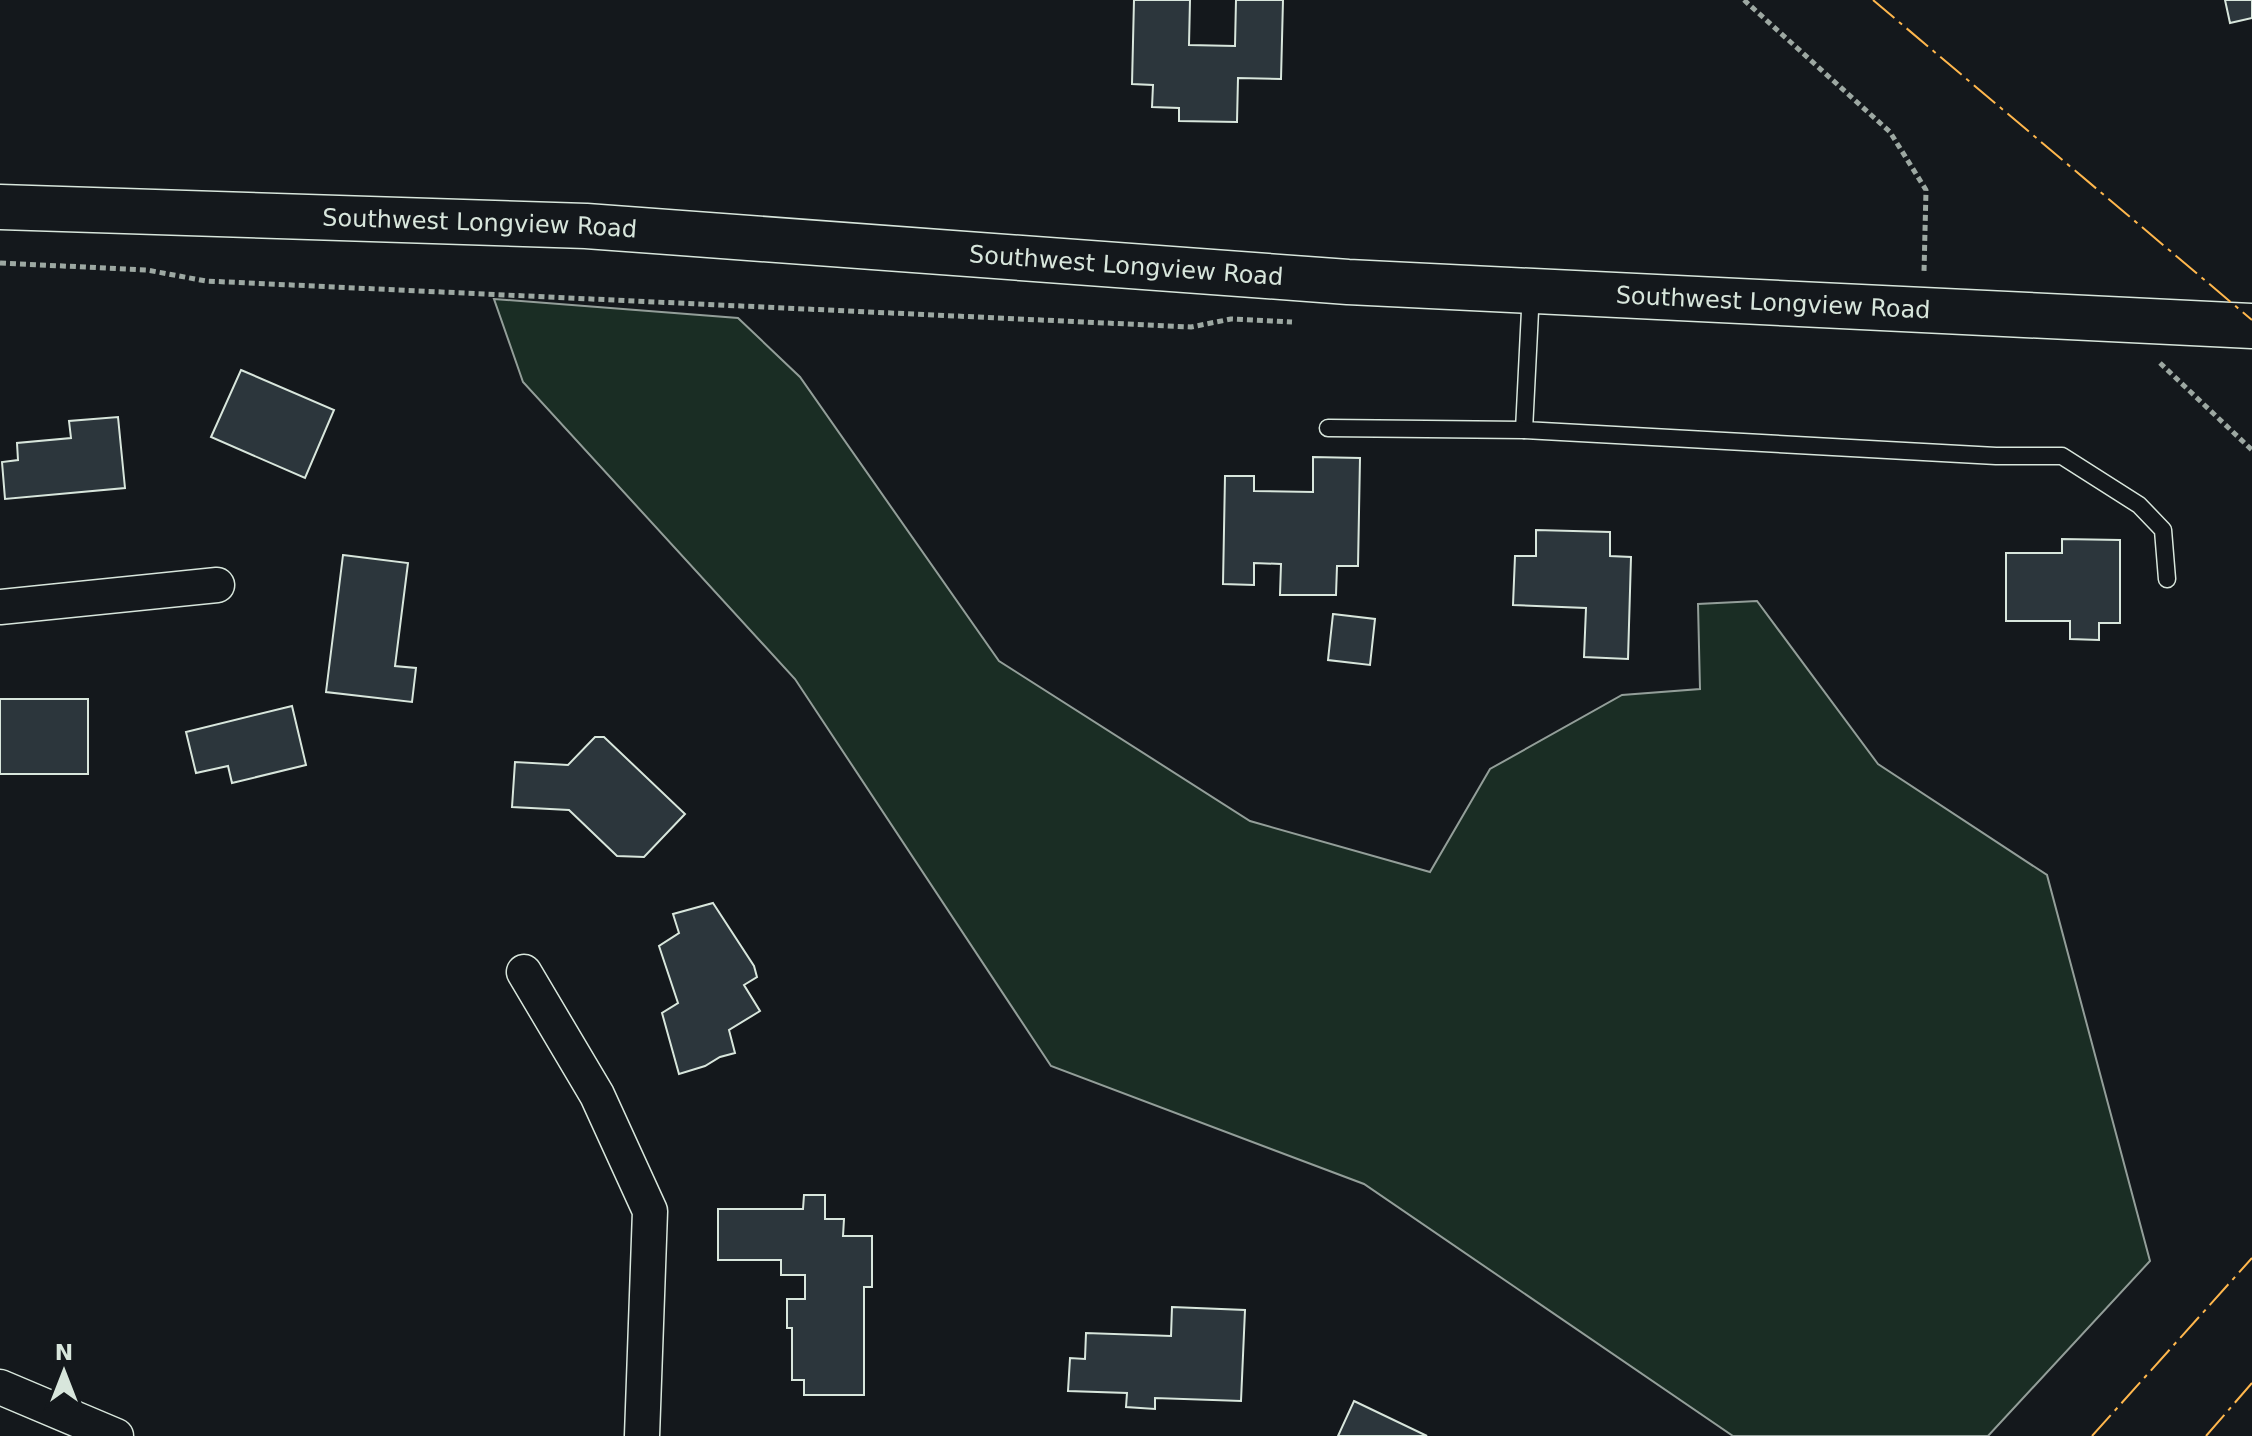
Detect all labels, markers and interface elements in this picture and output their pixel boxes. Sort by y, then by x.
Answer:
street label: Southwest Longview Road [322,203,638,244]
street label: Southwest Longview Road [968,240,1284,291]
street label: Southwest Longview Road [1615,281,1931,324]
north arrow [24,1332,104,1412]
text: N [55,1340,73,1365]

